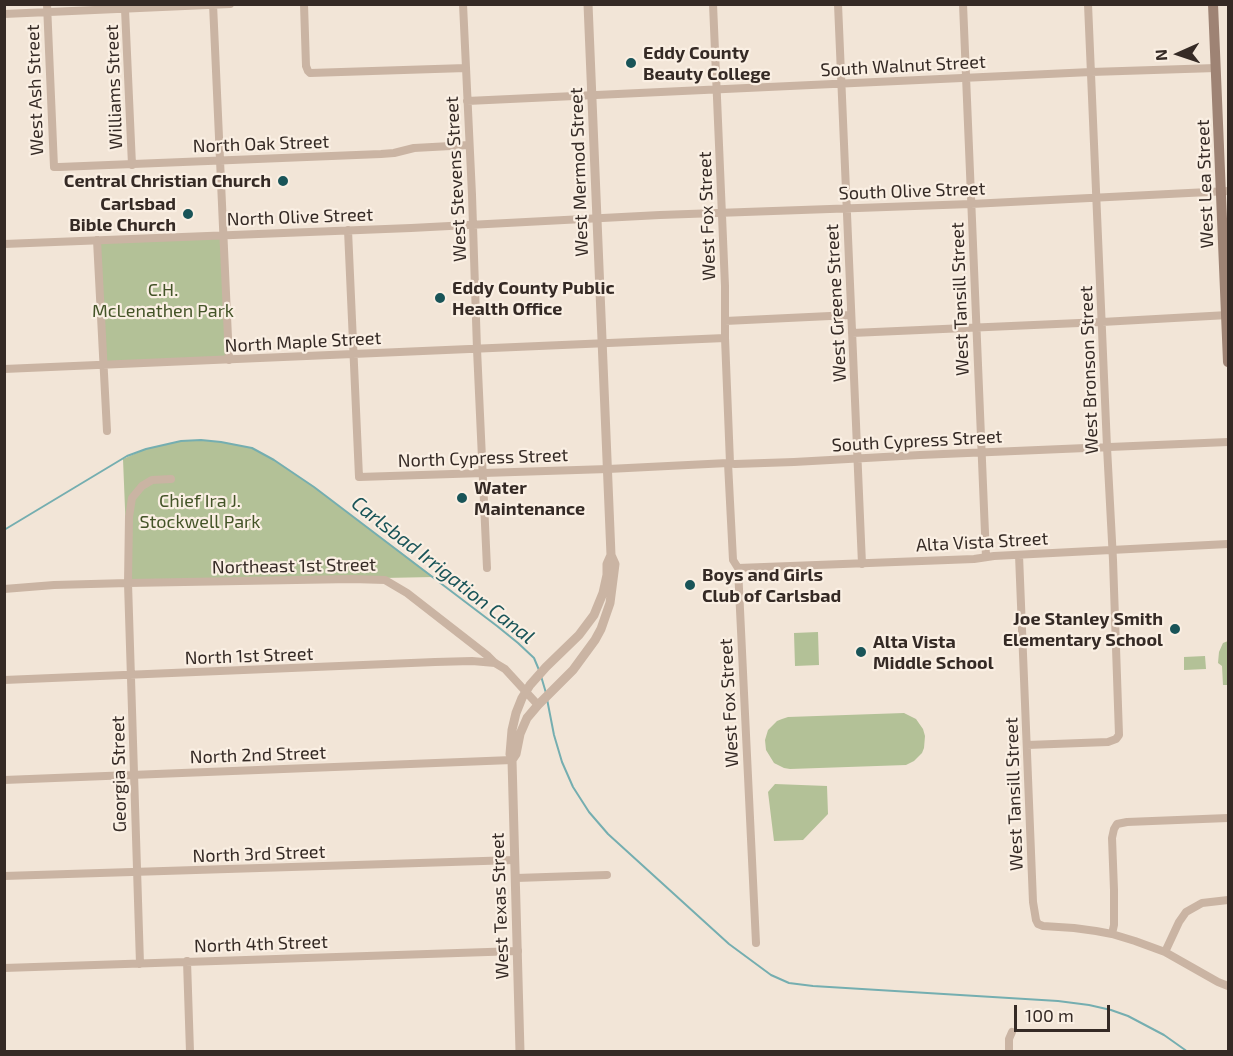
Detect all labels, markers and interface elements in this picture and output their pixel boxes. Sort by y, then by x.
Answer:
street label: West Ash Street [22,24,48,156]
street label: Williams Street [101,24,127,150]
north arrow [1149,24,1209,84]
place label: Eddy County Beauty College [643,42,771,84]
text: N [1151,49,1170,61]
street label: South Walnut Street [820,51,986,81]
marker: Eddy County Beauty College [624,56,638,70]
street label: West Mermod Street [565,87,593,257]
street label: West Stevens Street [441,96,471,262]
street label: West Lea Street [1192,119,1218,249]
street label: North Oak Street [192,131,330,157]
street label: West Fox Street [694,151,720,281]
place label: Central Christian Church [64,170,271,192]
marker: Central Christian Church [276,174,290,188]
street label: South Olive Street [838,178,986,204]
place label: Carlsbad Bible Church [69,193,176,236]
street label: North Olive Street [226,204,374,230]
marker: Carlsbad Bible Church [181,207,195,221]
street label: West Tansill Street [947,222,973,376]
street label: West Greene Street [821,223,851,383]
place label: Eddy County Public Health Office [452,277,615,320]
park label: C.H. McLenathen Park [92,279,234,322]
street label: West Bronson Street [1075,285,1103,455]
marker: Eddy County Public Health Office [433,291,447,305]
street label: North Maple Street [224,327,382,357]
street label: South Cypress Street [831,426,1003,456]
street label: North Cypress Street [397,444,569,472]
place label: Water Maintenance [474,477,585,520]
park label: Chief Ira J. Stockwell Park [140,490,260,532]
water label: Carlsbad Irrigation Canal [347,491,539,649]
marker: Water Maintenance [455,491,469,505]
street label: Alta Vista Street [915,528,1049,556]
street label: Northeast 1st Street [212,554,376,578]
place label: Boys and Girls Club of Carlsbad [702,564,841,606]
marker: Boys and Girls Club of Carlsbad [683,578,697,592]
place label: Joe Stanley Smith Elementary School [1003,608,1163,650]
marker: Joe Stanley Smith Elementary School [1168,622,1182,636]
place label: Alta Vista Middle School [873,631,994,674]
street label: West Fox Street [715,638,743,768]
street label: North 1st Street [184,643,314,669]
marker: Alta Vista Middle School [854,645,868,659]
street label: Georgia Street [107,715,131,833]
street label: West Tansill Street [1001,717,1027,871]
street label: North 2nd Street [189,742,327,768]
street label: West Texas Street [487,832,513,980]
street label: North 3rd Street [192,841,326,867]
street label: North 4th Street [194,931,328,957]
scale bar [1017,993,1113,1031]
text: 100 m [1025,1004,1074,1026]

